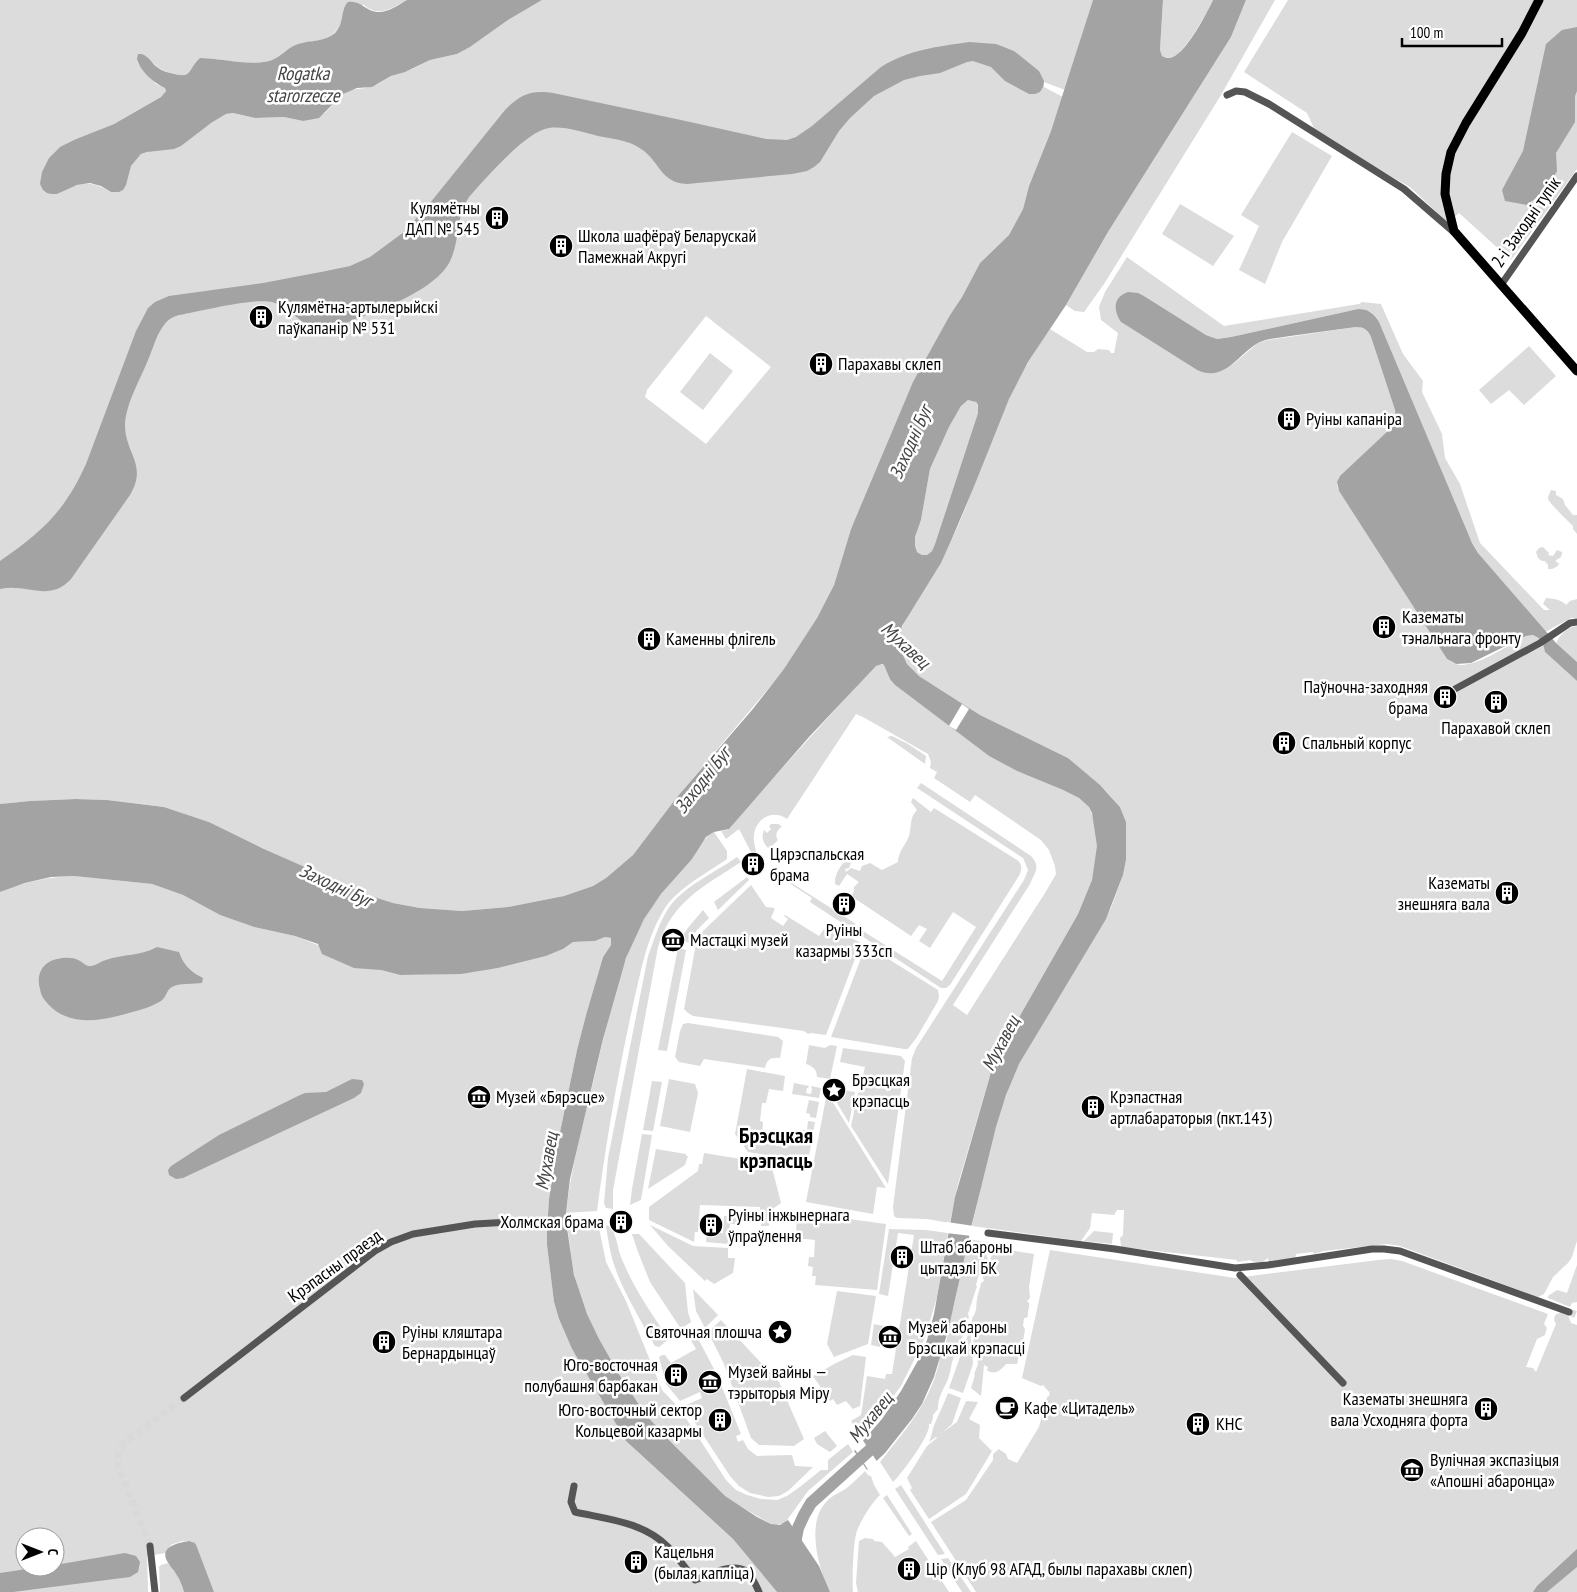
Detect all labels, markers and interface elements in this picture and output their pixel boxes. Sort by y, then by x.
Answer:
scale bar [1402,15,1502,47]
text: 100 m [1410,23,1443,42]
water label: Rogatka starorzecze [266,61,341,107]
street label: 2-і Заходні тупік [1486,172,1565,272]
place label: Кулямётны ДАП № 545 [405,196,480,240]
building icon: Кулямётны ДАП № 545 [484,205,510,231]
place label: Школа шафёраў Беларускай Памежнай Акругі [578,224,756,268]
building icon: Школа шафёраў Беларускай Памежнай Акругі [548,233,574,259]
place label: Кулямётна-артылерыйскі паўкапанір № 531 [278,295,438,339]
building icon: Кулямётна-артылерыйскі паўкапанір № 531 [248,304,274,330]
building icon: Парахавы склеп [808,351,834,377]
place label: Парахавы склеп [838,352,941,375]
water label: Заходні Буг [883,399,938,482]
building icon: Руіны капаніра [1276,406,1302,432]
place label: Руіны капаніра [1306,407,1402,430]
place label: Казематы тэнальнага фронту [1402,605,1521,649]
building icon: Казематы тэнальнага фронту [1371,614,1397,640]
water label: Мухавец [876,616,937,675]
building icon: Каменны флігель [636,626,662,652]
place label: Каменны флігель [666,627,776,650]
place label: Паўночна-заходняя брама [1304,675,1428,719]
building icon: Паўночна-заходняя брама [1432,684,1458,710]
building icon: Парахавой склеп [1483,689,1509,715]
place label: Парахавой склеп [1441,716,1551,739]
building icon: Спальный корпус [1271,730,1297,756]
place label: Спальный корпус [1302,731,1412,754]
water label: Заходні Буг [669,739,737,818]
place label: Цярэспальская брама [770,842,864,886]
building icon: Цярэспальская брама [740,851,766,877]
water label: Заходні Буг [296,858,379,914]
place label: Казематы знешняга вала [1398,871,1490,915]
building icon: Казематы знешняга вала [1494,880,1520,906]
building icon: Руіны казармы 333сп [831,891,857,917]
place label: Руіны казармы 333сп [796,918,892,962]
museum icon: Мастацкі музей [660,927,686,953]
place label: Мастацкі музей [690,928,788,951]
water label: Мухавец [976,1010,1025,1074]
place label: Брэсцкая крэпасць [852,1068,910,1112]
place icon: Брэсцкая крэпасць [821,1077,847,1103]
museum icon: Музей «Бярэсце» [466,1084,492,1110]
place label: Музей «Бярэсце» [496,1085,605,1108]
place label: Крэпастная артлабараторыя (пкт.143) [1110,1085,1272,1129]
building icon: Крэпастная артлабараторыя (пкт.143) [1080,1094,1106,1120]
district label: Брэсцкая крэпасць [739,1121,813,1174]
water label: Мухавец [529,1128,563,1192]
place label: Руіны інжынернага ўпраўлення [728,1203,850,1247]
building icon: Холмская брама [608,1209,634,1235]
place label: Холмская брама [500,1210,604,1233]
building icon: Руіны інжынернага ўпраўлення [698,1212,724,1238]
street label: Крэпасны праезд [283,1224,386,1307]
place label: Штаб абароны цытадэлі БК [920,1235,1012,1279]
building icon: Штаб абароны цытадэлі БК [889,1244,915,1270]
place label: Музей абароны Брэсцкай крэпасці [908,1315,1026,1359]
place icon: Святочная плошча [767,1319,793,1345]
place label: Руіны кляштара Бернардынцаў [402,1320,502,1364]
place label: Святочная плошча [645,1320,762,1343]
museum icon: Музей абароны Брэсцкай крэпасці [877,1324,903,1350]
building icon: Руіны кляштара Бернардынцаў [371,1329,397,1355]
place label: Юго-восточная полубашня барбакан [524,1353,658,1397]
place label: Музей вайны — тэрыторыя Міру [728,1360,830,1404]
building icon: Юго-восточная полубашня барбакан [663,1362,689,1388]
museum icon: Музей вайны — тэрыторыя Міру [697,1369,723,1395]
water label: Мухавец [842,1385,899,1447]
place label: Казематы знешняга вала Усходняга форта [1330,1387,1468,1431]
cafe icon: Кафе «Цитадель» [994,1395,1020,1421]
place label: Кафе «Цитадель» [1024,1396,1135,1419]
building icon: Казематы знешняга вала Усходняга форта [1473,1396,1499,1422]
place label: Юго-восточный сектор Кольцевой казармы [558,1398,702,1442]
building icon: Юго-восточный сектор Кольцевой казармы [707,1407,733,1433]
building icon: КНС [1185,1411,1211,1437]
place label: КНС [1216,1412,1243,1435]
place label: Вулічная экспазіцыя «Апошні абаронца» [1430,1448,1559,1492]
museum icon: Вулічная экспазіцыя «Апошні абаронца» [1399,1457,1425,1483]
north arrow [15,1527,65,1577]
place label: Кацельня (былая капліца) [654,1540,754,1584]
text: С [44,1549,62,1556]
building icon: Кацельня (былая капліца) [623,1549,649,1575]
building icon: Цір (Клуб 98 АГАД, былы парахавы склеп) [896,1556,922,1582]
place label: Цір (Клуб 98 АГАД, былы парахавы склеп) [926,1557,1192,1580]

